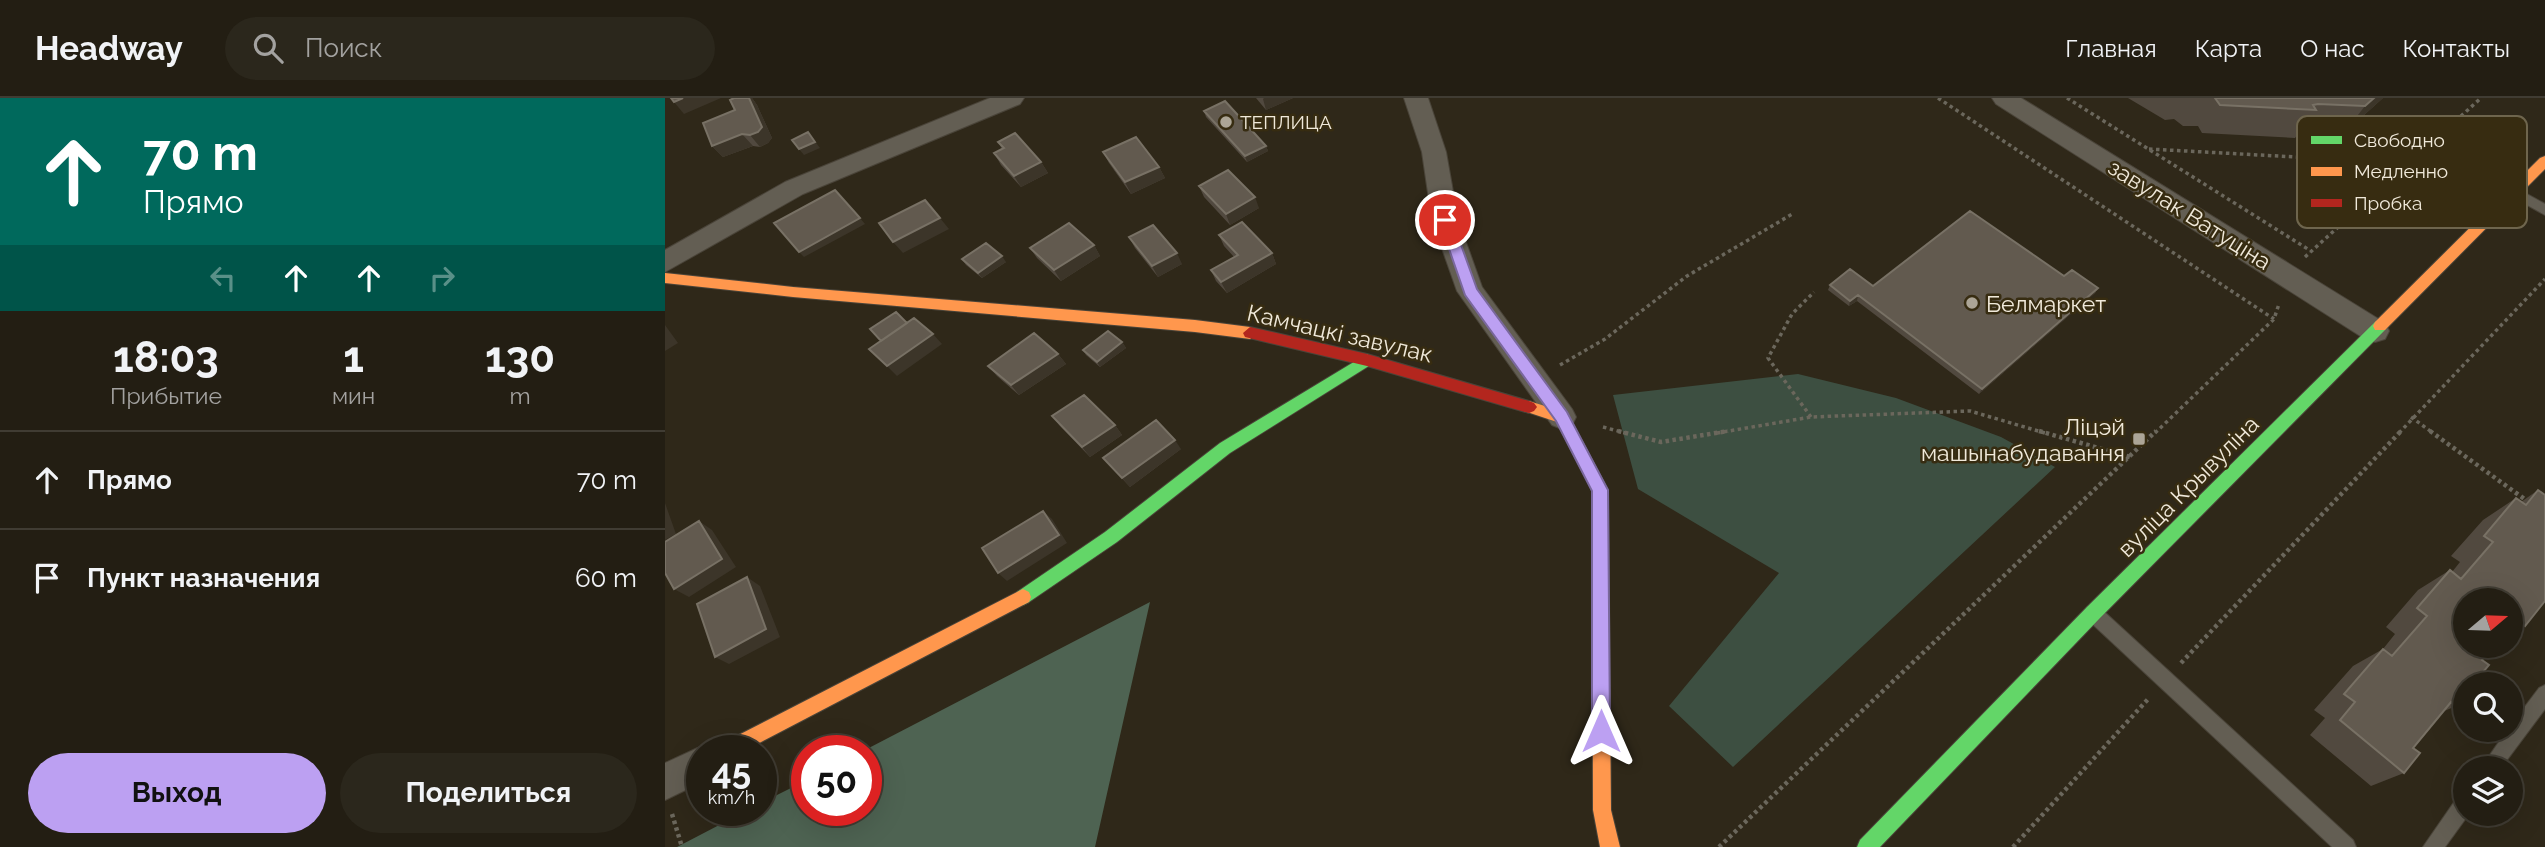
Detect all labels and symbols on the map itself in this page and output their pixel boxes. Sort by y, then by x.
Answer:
place label: ТЕПЛИЦА [1240,111,1332,133]
marker: ТЕПЛИЦА [1218,114,1234,130]
legend [2297,116,2527,228]
text: Свободно [2354,129,2445,151]
street label: завулак Ватуціна [2104,153,2276,275]
text: Медленно [2354,160,2448,182]
pin [1415,190,1475,250]
text: Пробка [2354,192,2422,214]
place label: Белмаркет [1986,290,2106,317]
marker: Белмаркет [1964,295,1980,311]
street label: Камчацкі завулак [1245,299,1435,367]
street label: вуліца Крывуліна [2112,410,2264,562]
place label: Ліцэй машынабудавання [1921,413,2125,466]
marker: Ліцэй машынабудавання [2131,431,2147,447]
north arrow [2453,588,2523,658]
position arrow [1564,694,1638,768]
speed limit sign: 50 [791,735,882,826]

